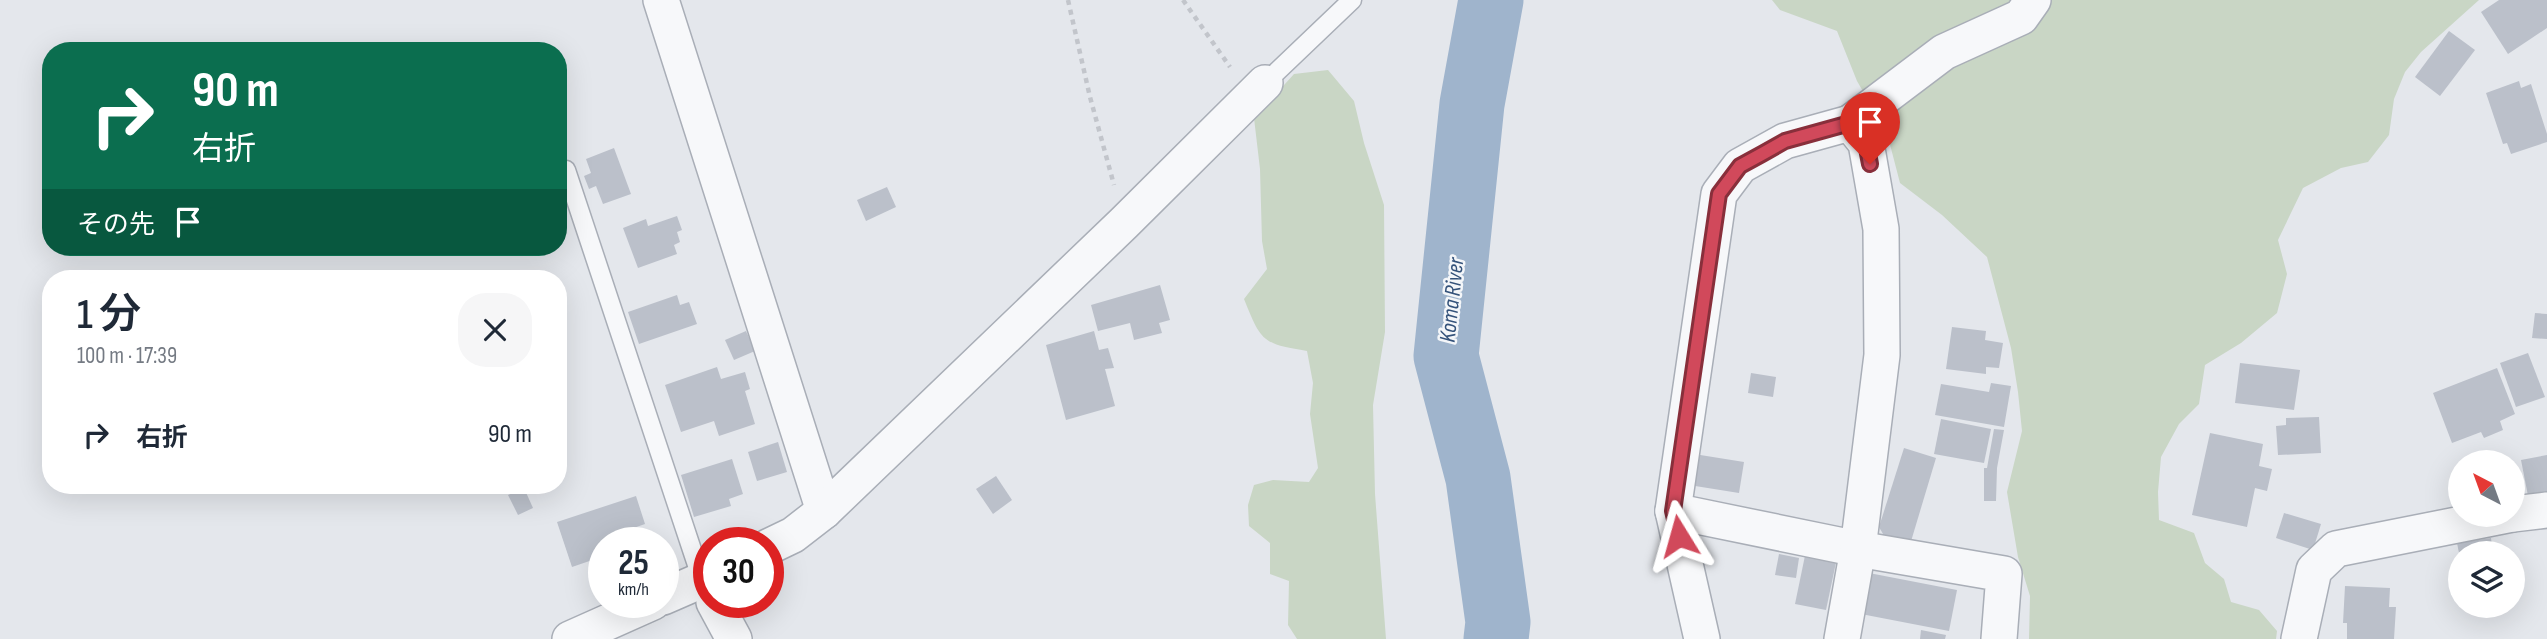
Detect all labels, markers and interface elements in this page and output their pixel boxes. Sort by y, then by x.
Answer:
text: 90 m [192,62,279,121]
icon: right [77,70,168,161]
pin [1840,92,1900,164]
icon: arrive [1851,103,1889,141]
text: 右折 [192,130,256,169]
icon: arrive [169,203,207,241]
text: その先 [77,210,155,241]
water label: Koma River [1434,255,1471,344]
text: 1 分 [77,290,141,341]
button: close [458,293,532,367]
text: 100 m · 17:39 [77,342,177,370]
icon: right [77,416,115,454]
text: 90 m [488,419,532,450]
text: 右折 [136,423,188,454]
north arrow [2448,450,2525,527]
map controls [2448,450,2525,618]
position arrow [1642,499,1716,573]
speed limit sign: 30 [693,527,784,618]
button: layers [2448,541,2525,618]
text: 25 [618,542,649,585]
text: km/h [618,579,649,600]

